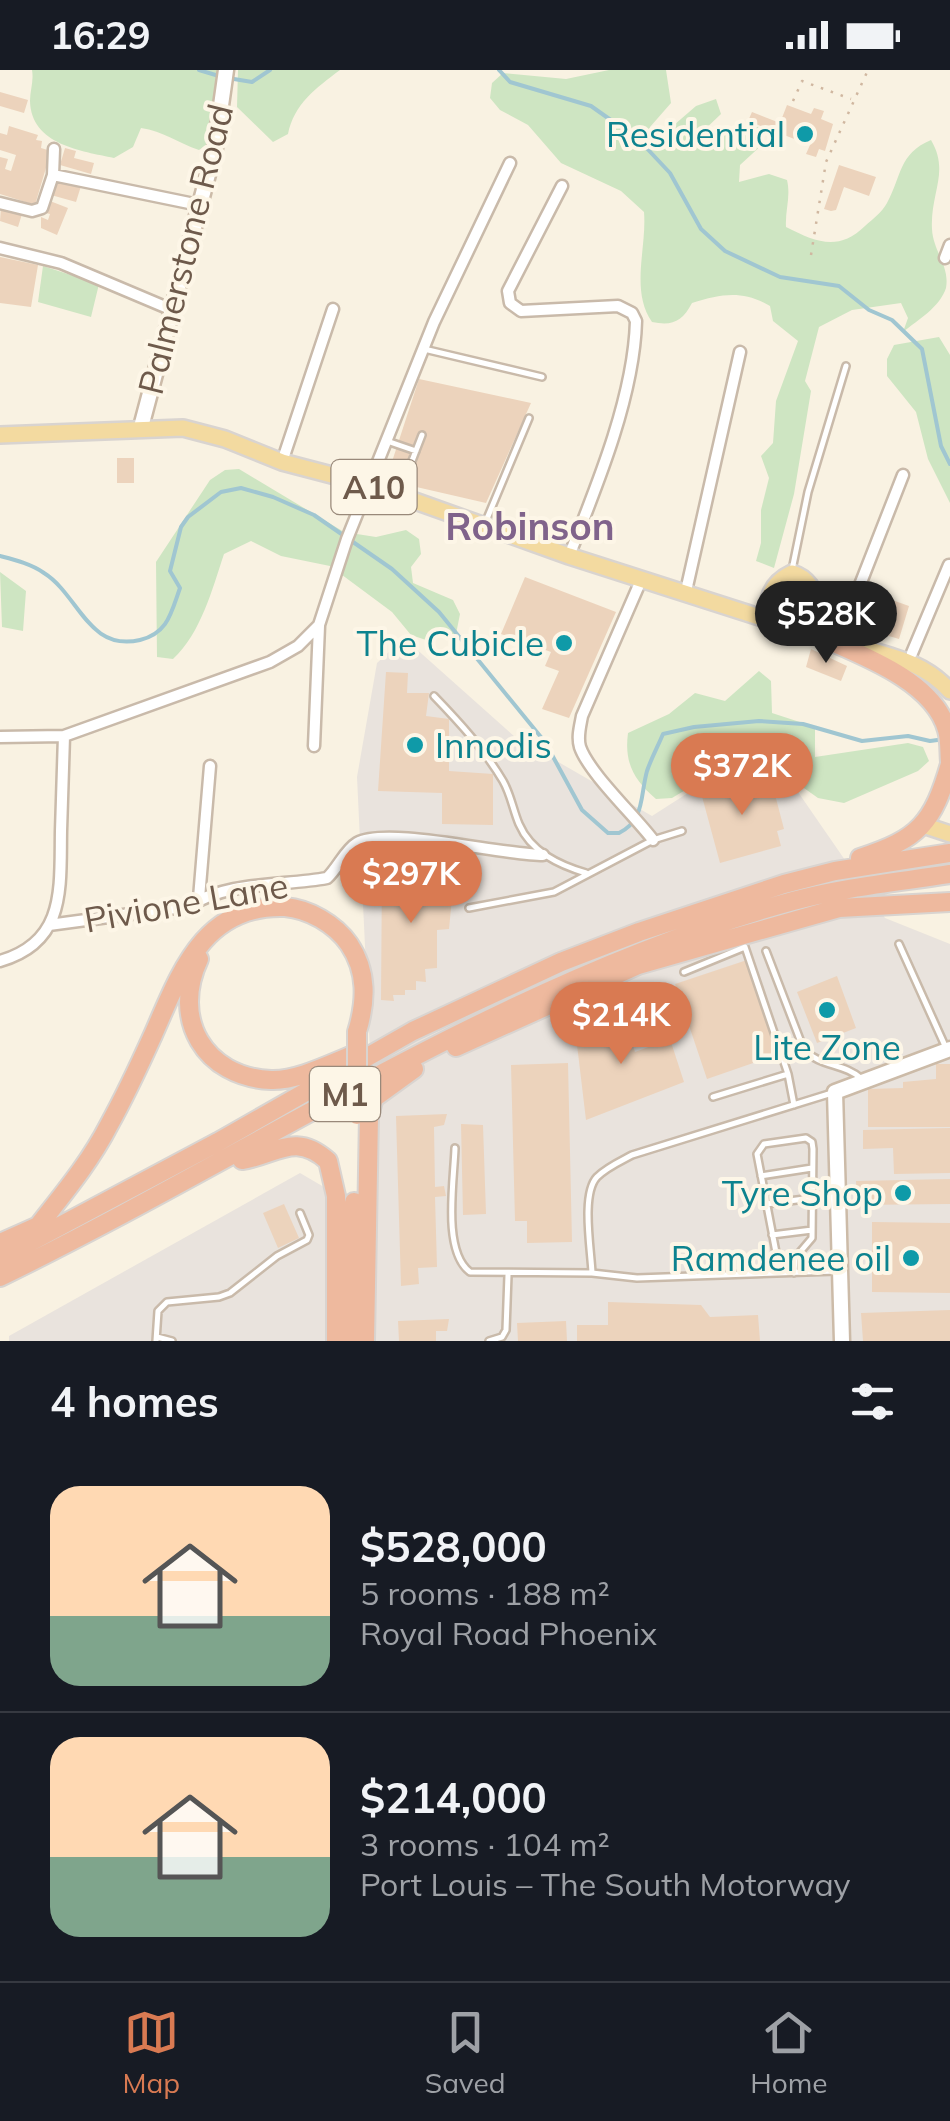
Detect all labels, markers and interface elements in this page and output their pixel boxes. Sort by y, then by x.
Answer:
text: 16:29 [50,11,151,59]
street label: Palmerstone Road [128,99,242,399]
place label: Residential [606,112,785,156]
marker: Residential [794,123,816,145]
road number: A10 [332,460,416,514]
district label: Robinson [445,502,615,550]
pin: $528K [756,581,896,666]
text: $528K [777,593,875,633]
place label: The Cubicle [356,621,544,665]
marker: The Cubicle [553,632,575,654]
place label: Innodis [435,723,552,767]
pin: $372K [672,733,812,818]
marker: Innodis [404,734,426,756]
text: $372K [693,745,791,785]
pin: $297K [341,841,481,926]
text: $297K [362,853,460,893]
street label: Pivione Lane [81,862,291,942]
pin: $214K [551,982,691,1067]
text: $214K [572,994,670,1034]
marker: Lite Zone [816,999,838,1021]
place label: Lite Zone [753,1025,901,1069]
road number: M1 [310,1067,380,1121]
place label: Tyre Shop [722,1171,883,1215]
marker: Tyre Shop [892,1182,914,1204]
place label: Ramdenee oil [671,1236,891,1280]
marker: Ramdenee oil [900,1247,922,1269]
icon: filters [845,1374,900,1429]
text: 4 homes [50,1375,219,1428]
text: $528,000 [360,1520,547,1573]
icon: home [130,1526,250,1646]
text: 5 rooms · 188 m² [360,1573,610,1613]
text: Royal Road Phoenix [360,1613,657,1653]
text: $214,000 [360,1771,547,1824]
icon: home [130,1777,250,1897]
text: 3 rooms · 104 m² [360,1824,610,1864]
text: Port Louis – The South Motorway [360,1864,851,1904]
tab: Map [122,2005,180,2100]
tab: Saved [425,2005,506,2100]
tab: Home [750,2005,828,2100]

